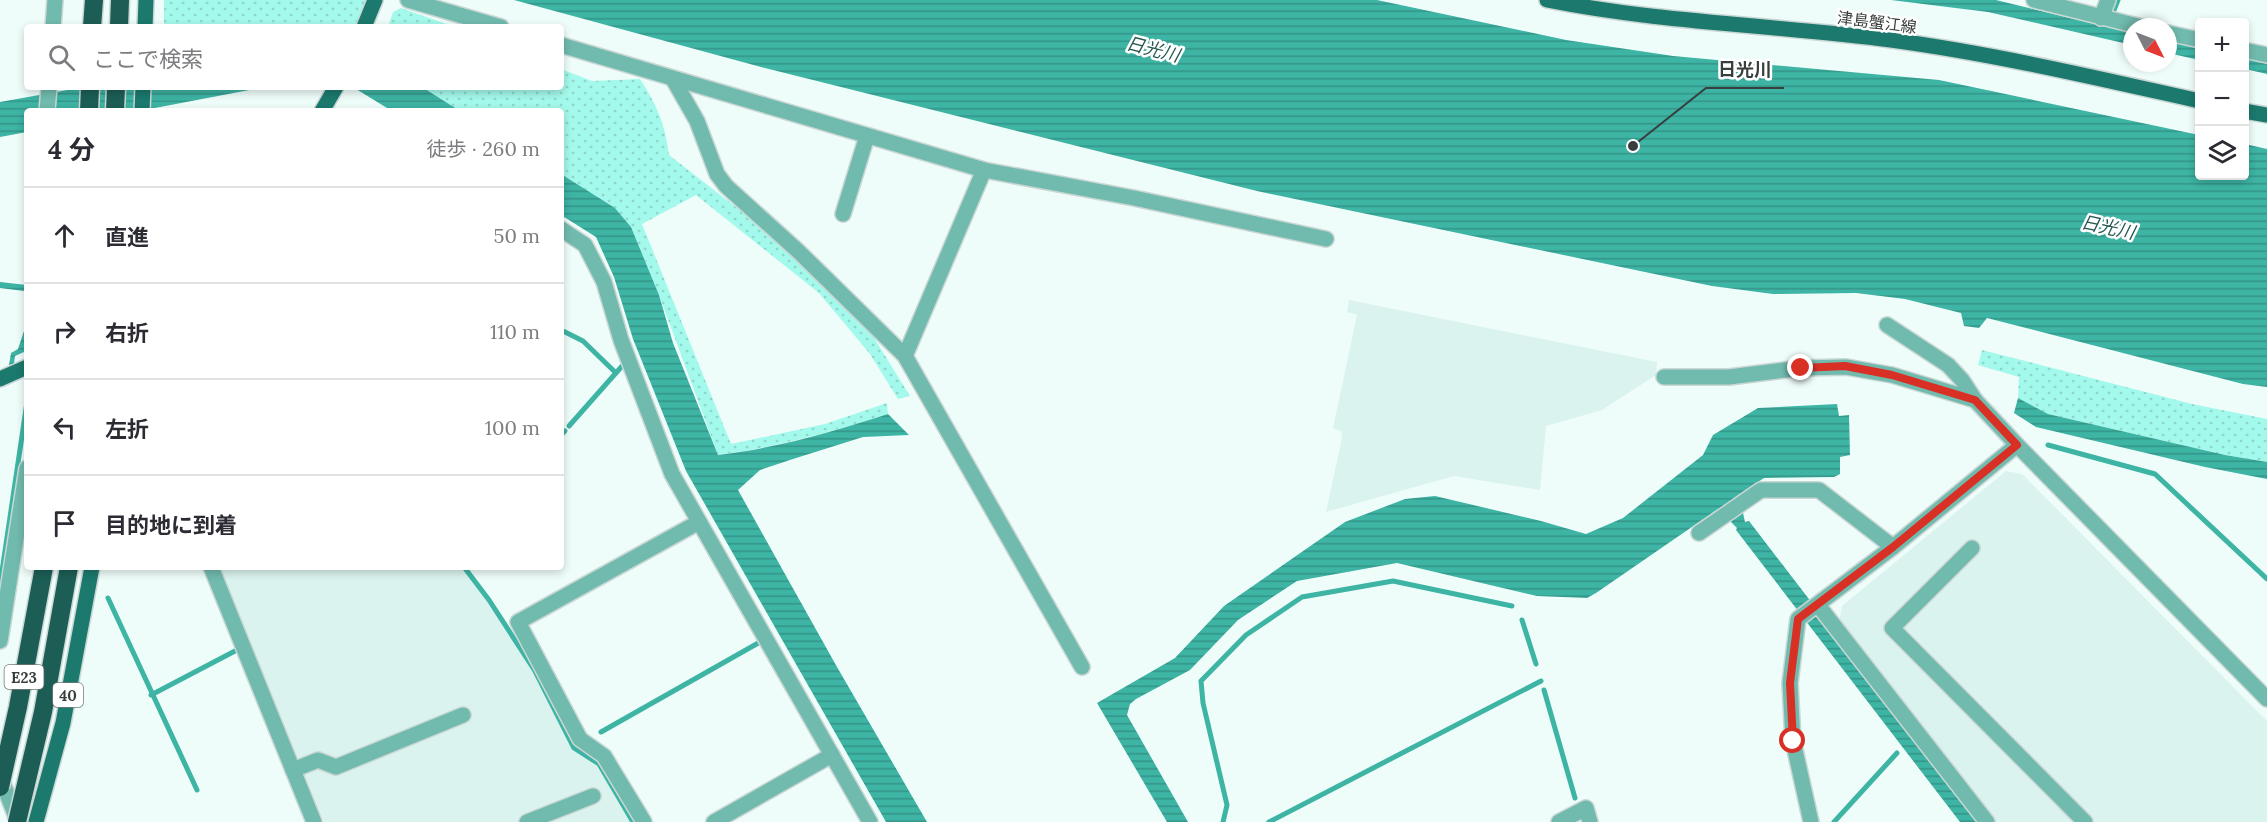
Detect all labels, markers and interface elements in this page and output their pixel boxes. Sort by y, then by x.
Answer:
street label: 津島蟹江線 [1836,7,1918,37]
north arrow [2123,18,2177,72]
map controls [2195,18,2249,180]
button: + [2195,18,2249,72]
search box [24,24,564,90]
water label: 日光川 [1124,31,1184,67]
icon: search [45,41,78,74]
text: ここで検索 [93,45,203,73]
callout: 日光川 [1706,52,1784,88]
text: 日光川 [1718,58,1772,81]
button: − [2195,72,2249,126]
button: layers [2195,126,2249,180]
text: 4 分 [48,133,95,166]
text: 徒歩 · 260 m [427,136,540,161]
water label: 日光川 [2079,210,2139,244]
icon: ahead [48,219,81,252]
text: 直進 [105,223,149,251]
text: 50 m [494,223,540,248]
icon: right [48,315,81,348]
text: 右折 [105,319,149,347]
text: 110 m [490,319,540,344]
route end [1787,354,1813,380]
icon: left [48,411,81,444]
text: 左折 [105,415,149,443]
text: 100 m [485,415,540,440]
icon: arrive [48,507,81,540]
text: 目的地に到着 [105,511,237,539]
road number: E23 [4,665,44,689]
road number: 40 [53,683,83,707]
route start [1779,727,1805,753]

